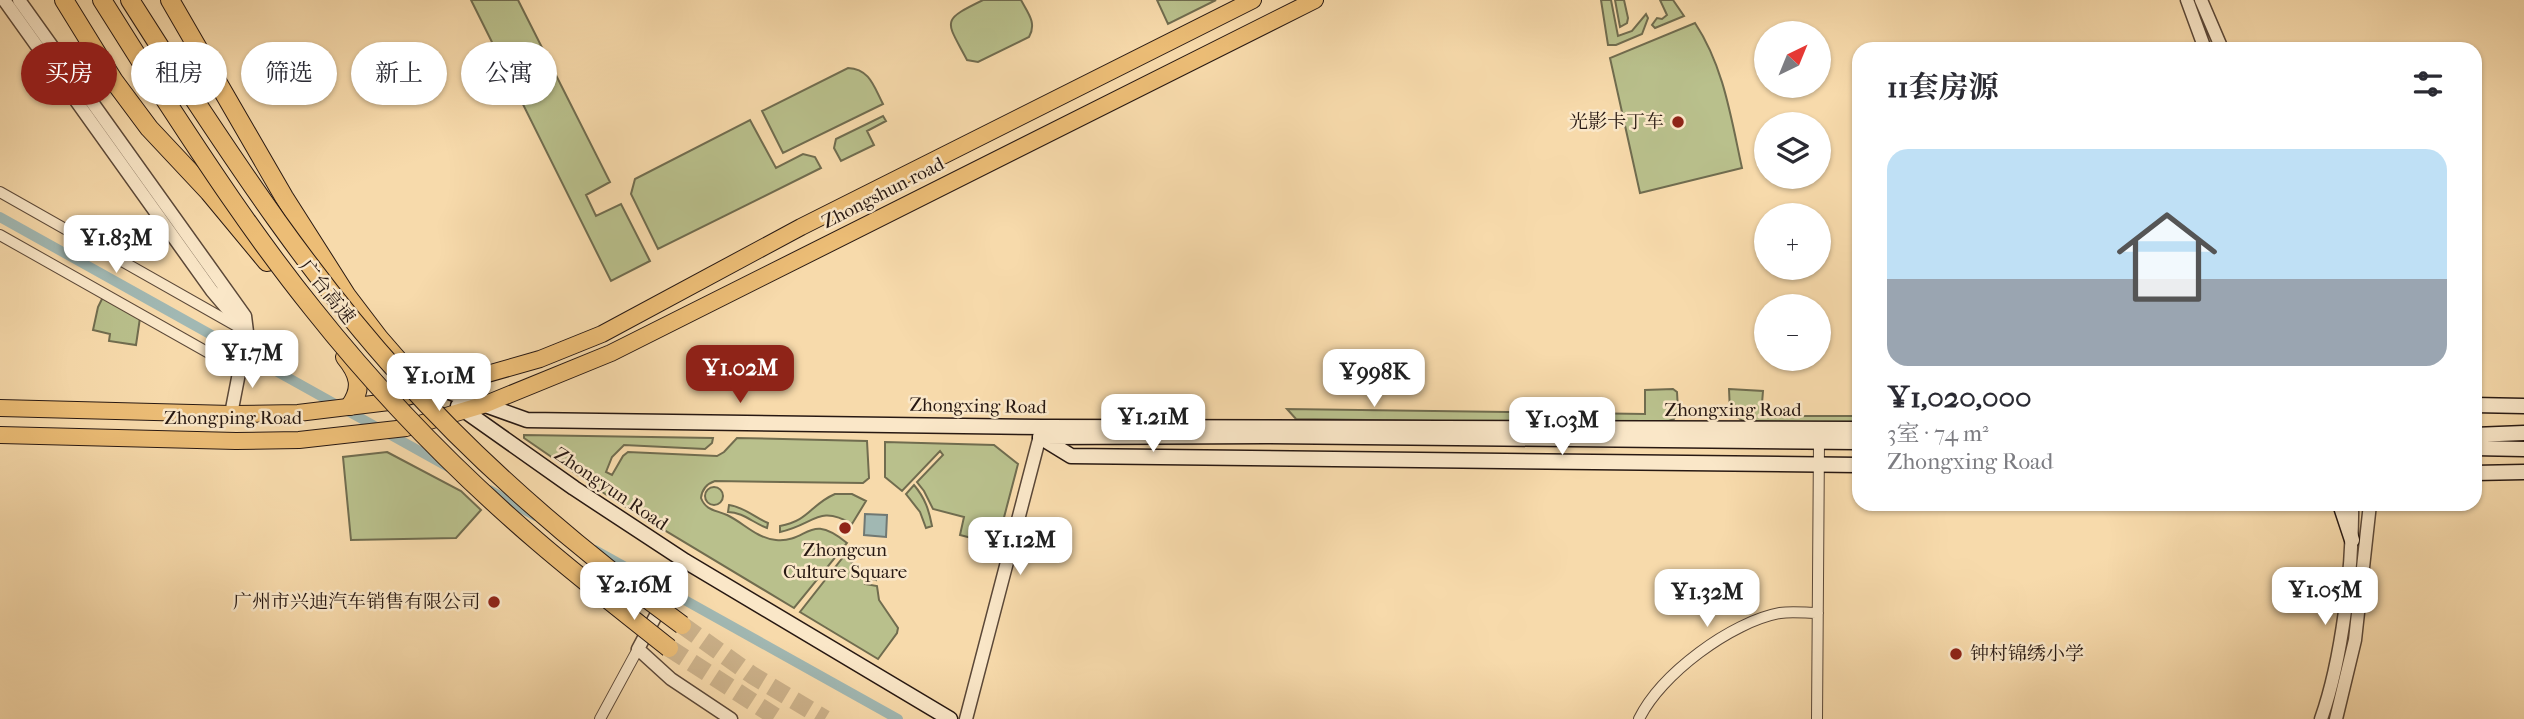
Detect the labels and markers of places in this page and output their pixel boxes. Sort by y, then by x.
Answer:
place label: 光影卡丁车 [1569,111,1664,133]
marker: 光影卡丁车 [1670,114,1686,130]
pin: ¥1.83M [59,216,173,275]
pin: ¥1.7M [203,330,301,390]
pin: ¥1.02M [683,346,797,405]
pin: ¥998K [1325,350,1423,409]
pin: ¥1.01M [382,354,496,413]
pin: ¥1.21M [1096,394,1210,454]
pin: ¥1.03M [1505,398,1619,457]
pin: ¥1.12M [963,518,1077,577]
marker: Zhongcun Culture Square [837,520,853,536]
place label: Zhongcun Culture Square [783,539,907,583]
pin: ¥2.16M [577,562,691,622]
pin: ¥1.05M [2268,568,2382,627]
pin: ¥1.32M [1650,570,1764,629]
place label: 广州市兴迪汽车销售有限公司 [233,591,480,613]
marker: 广州市兴迪汽车销售有限公司 [486,594,502,610]
place label: 钟村锦绣小学 [1970,643,2084,665]
marker: 钟村锦绣小学 [1948,646,1964,662]

